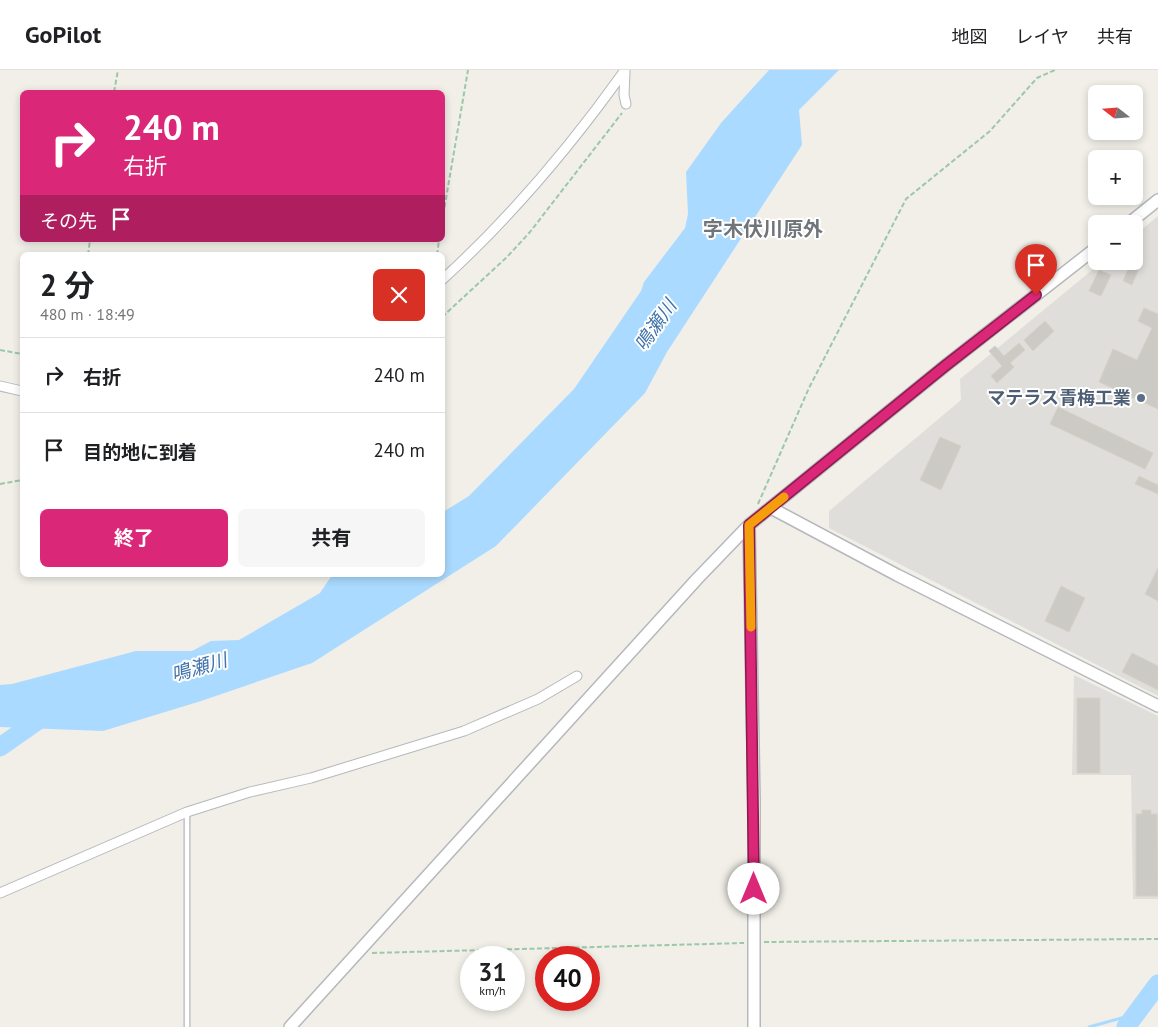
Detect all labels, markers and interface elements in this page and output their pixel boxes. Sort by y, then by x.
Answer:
text: GoPilot [25,19,101,50]
text: 地図 [952,25,988,48]
text: レイヤ [1016,25,1069,48]
text: 共有 [1097,25,1133,48]
north arrow [1088,85,1142,140]
map controls [1088,85,1143,270]
text: 240 m [123,104,220,150]
icon: right [40,110,105,175]
button: + [1088,150,1143,205]
text: 右折 [123,152,167,180]
icon: arrive [107,205,135,233]
text: その先 [40,209,97,233]
button: − [1088,215,1143,270]
district label: 字木伏川原外 [703,216,823,242]
pin [1015,244,1057,295]
icon: arrive [1022,251,1050,279]
text: 2 分 [40,265,95,304]
button: close [373,269,425,321]
water label: 鳴瀬川 [629,293,682,355]
text: 480 m · 18:49 [40,304,135,324]
icon: right [40,361,68,389]
text: 240 m [373,363,425,387]
text: 右折 [83,365,121,389]
place label: マテラス青梅工業 [987,386,1131,409]
marker: マテラス青梅工業 [1135,392,1147,404]
icon: arrive [40,436,68,464]
text: 240 m [373,438,425,462]
text: 目的地に到着 [83,440,197,464]
button: 終了 [40,509,228,567]
button: 共有 [238,509,425,567]
water label: 鳴瀬川 [168,647,232,686]
position arrow [727,862,779,914]
speed limit sign: 40 [535,946,600,1011]
text: 31 [478,956,507,988]
text: km/h [479,983,506,998]

